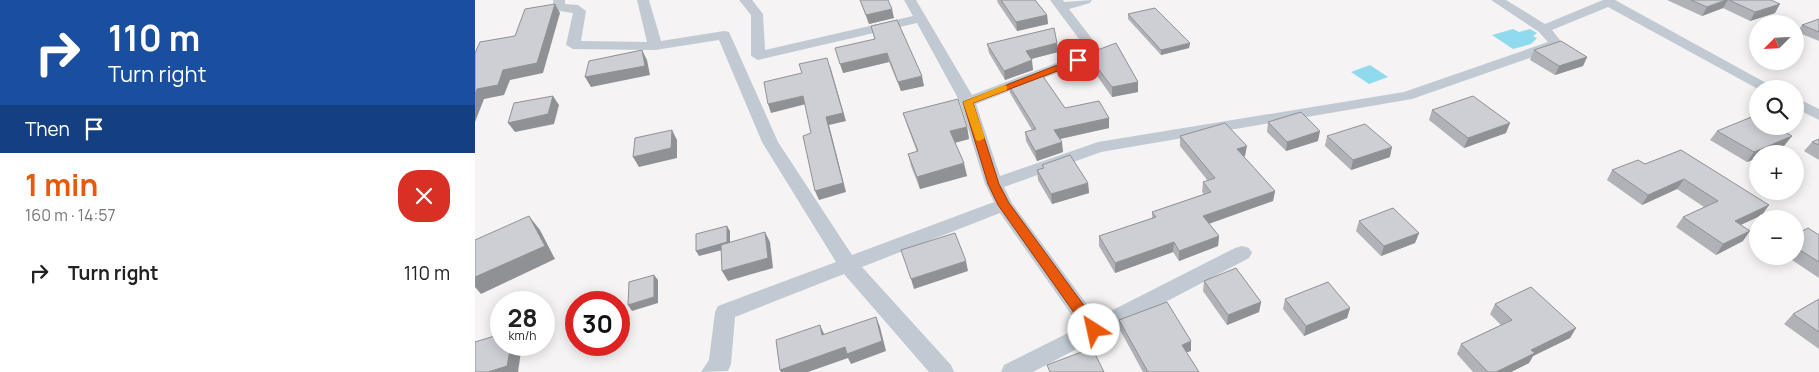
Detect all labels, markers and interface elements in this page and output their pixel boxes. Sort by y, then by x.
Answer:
text: 110 m [108,14,200,62]
north arrow [1749,15,1804,70]
map controls [1749,15,1804,265]
icon: right [25,20,90,85]
pin [1057,39,1099,81]
icon: arrive [1064,46,1092,74]
text: Turn right [108,59,206,89]
button: search [1749,80,1804,135]
icon: arrive [80,115,108,143]
text: Then [25,116,70,142]
button: + [1749,145,1804,200]
text: 1 min [25,164,98,205]
button: close [398,170,450,222]
text: 160 m · 14:57 [25,204,115,226]
button: − [1749,210,1804,265]
icon: right [25,259,53,287]
text: Turn right [68,260,158,286]
text: 110 m [404,260,450,286]
speed limit sign: 30 [565,291,630,356]
text: 28 [507,300,538,335]
position arrow [1067,303,1119,355]
text: km/h [509,327,536,344]

